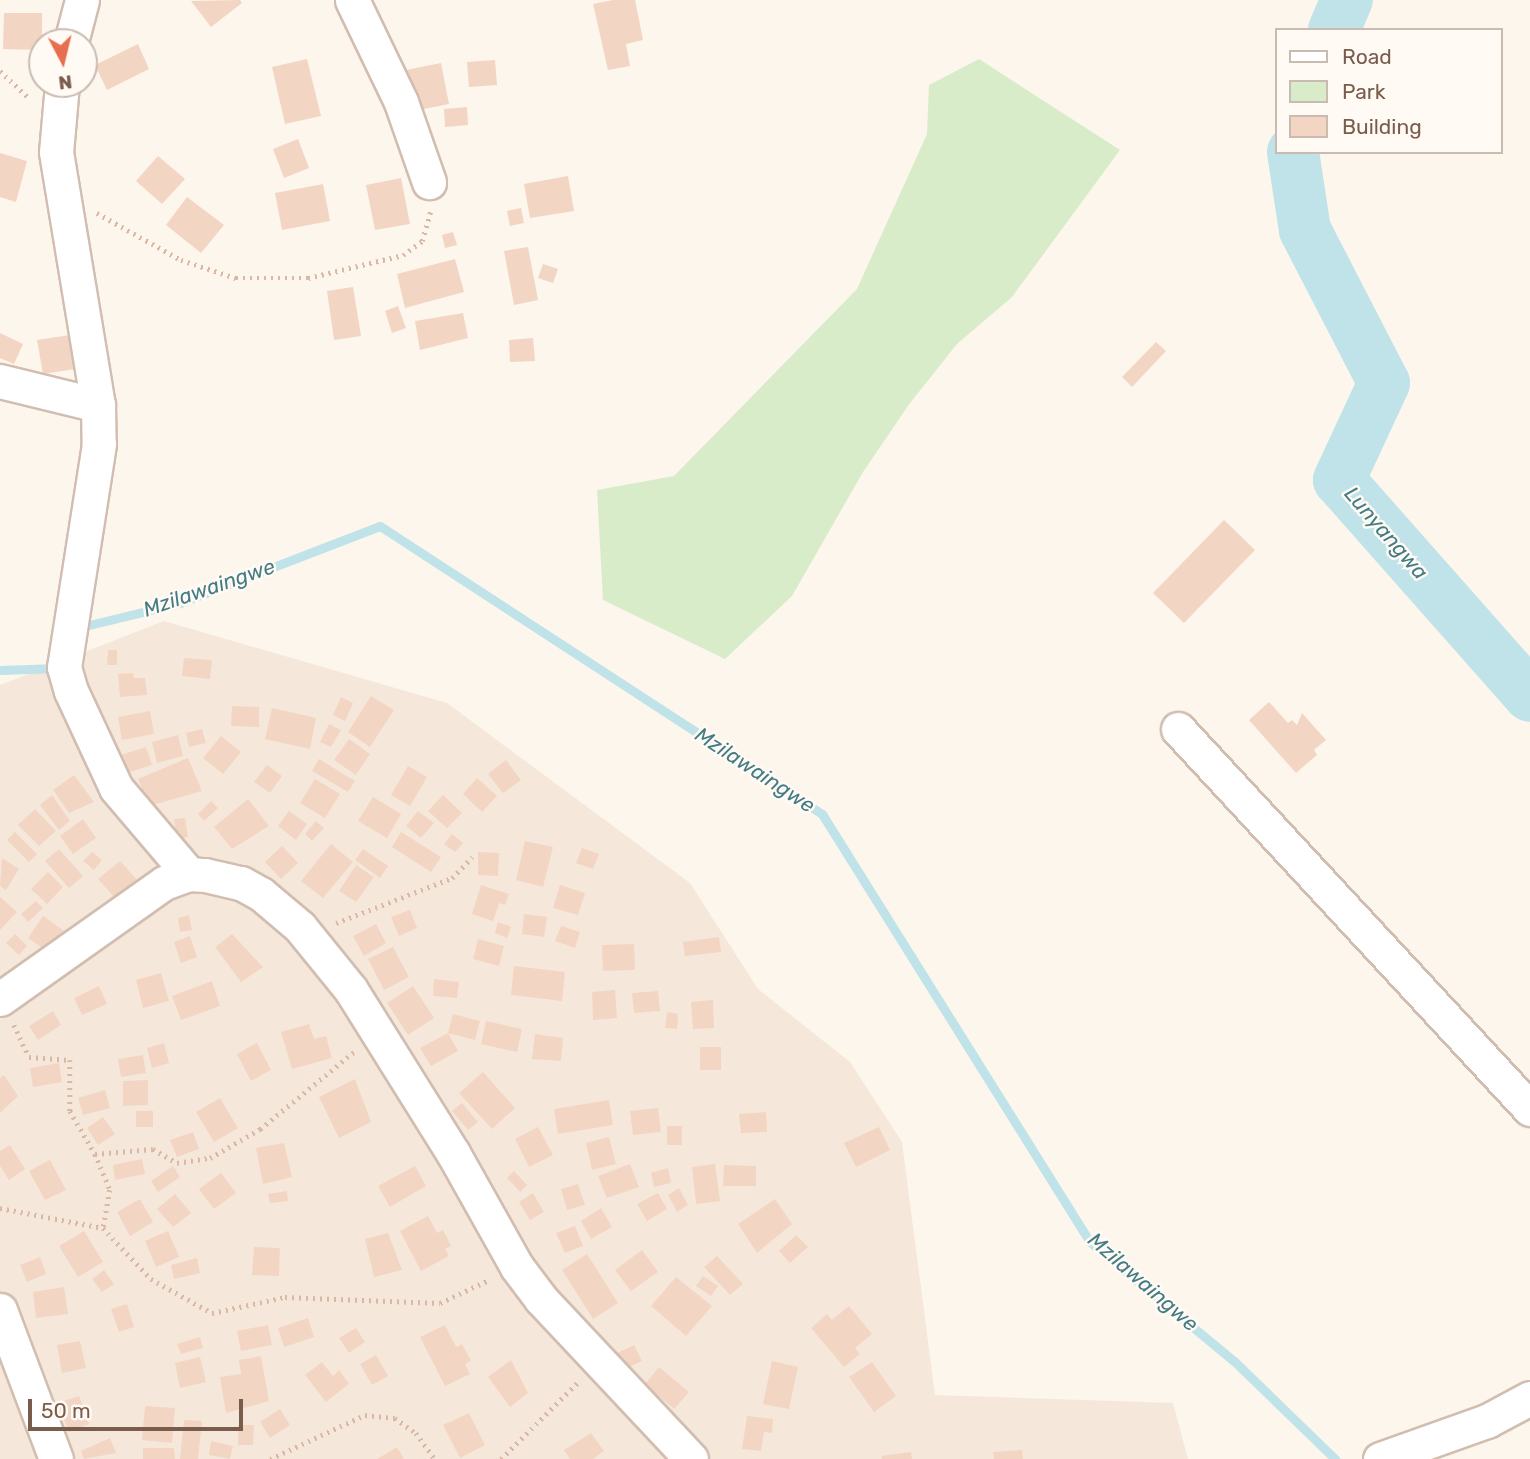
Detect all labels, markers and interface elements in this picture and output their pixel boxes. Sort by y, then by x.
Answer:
north arrow [28,28,98,98]
legend [1274,28,1502,154]
text: Road [1342,44,1392,69]
text: N [57,70,74,95]
text: Park [1342,79,1386,104]
text: Building [1342,114,1422,139]
water label: Lunyangwa [1339,482,1433,584]
water label: Mzilawaingwe [140,554,278,622]
water label: Mzilawaingwe [690,722,820,818]
water label: Mzilawaingwe [1083,1227,1203,1337]
scale bar [32,1386,247,1430]
text: 50 m [41,1398,91,1423]

